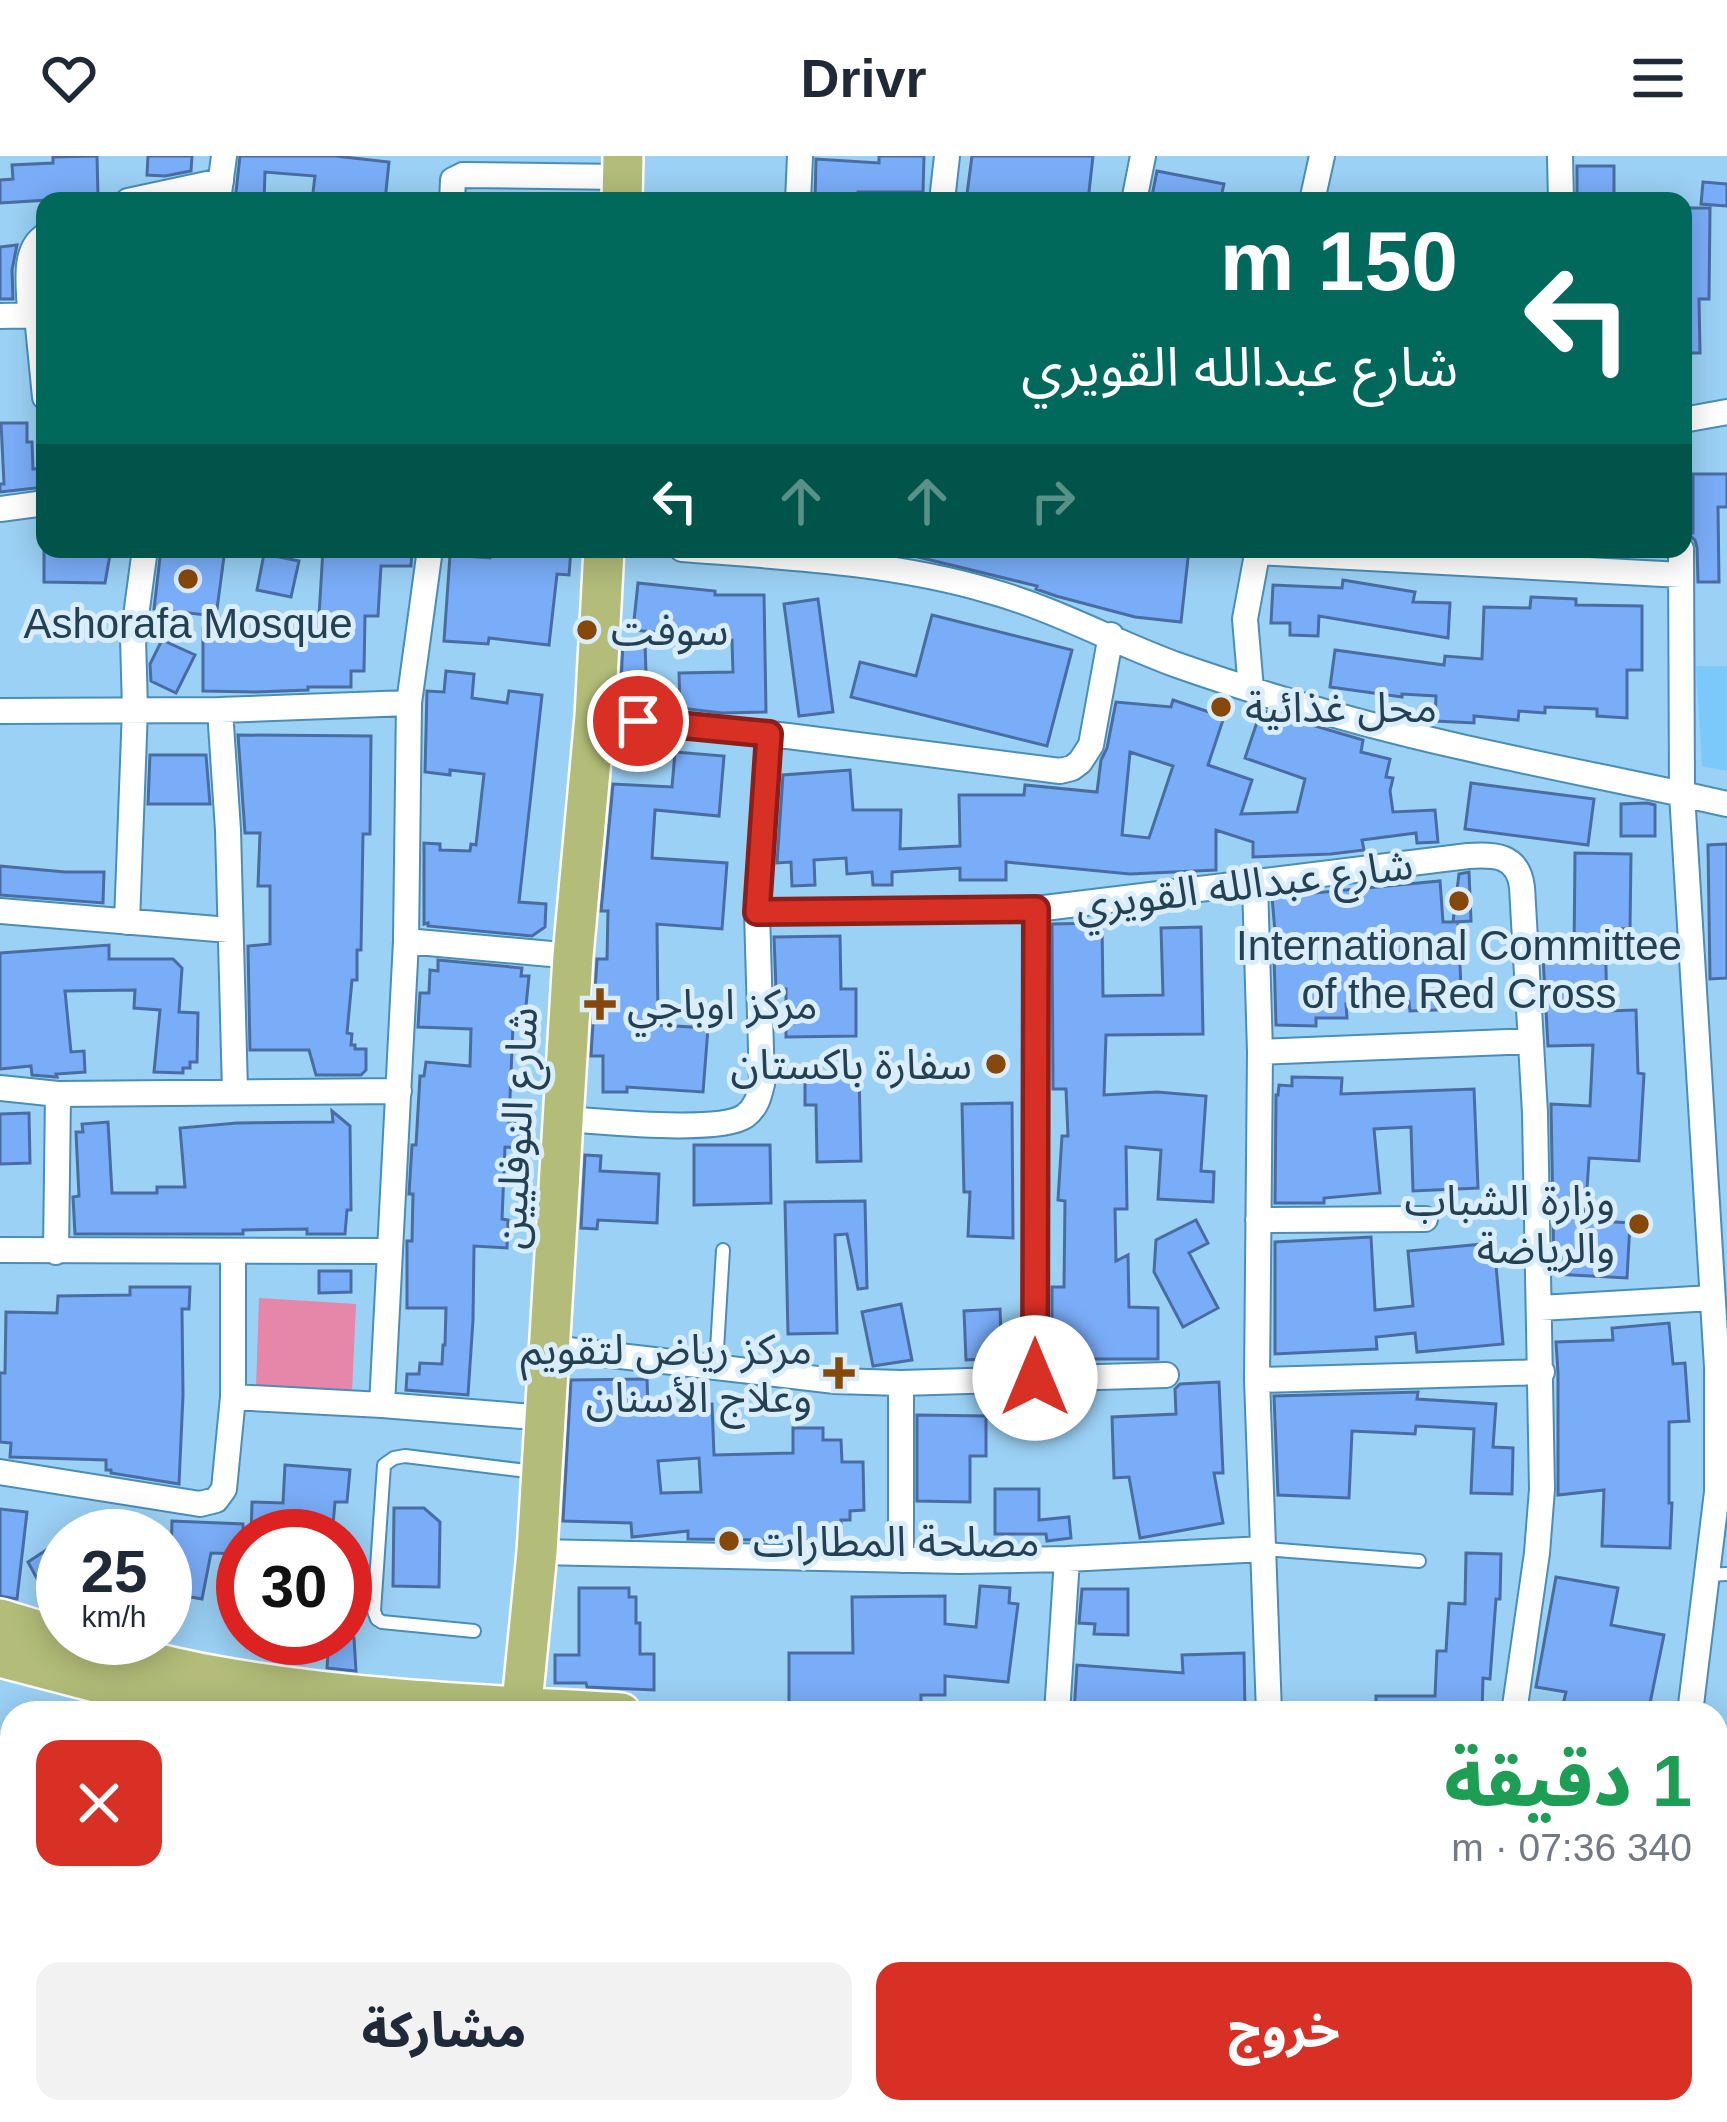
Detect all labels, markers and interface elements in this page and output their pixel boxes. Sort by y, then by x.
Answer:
icon: heart [36,45,102,111]
icon: menu [1625,45,1691,111]
text: Drivr [800,48,927,108]
text: 150 m [1220,214,1458,308]
icon: left [1500,240,1656,396]
text: شارع عبدالله القويري [1021,337,1458,397]
icon: left [642,468,708,534]
icon: ahead [768,468,834,534]
icon: ahead [894,468,960,534]
icon: right [1020,468,1086,534]
marker: Ashorafa Mosque [175,566,201,592]
place label: Ashorafa Mosque [23,600,353,647]
place label: سوفت [611,607,728,655]
marker: سوفت [574,617,600,643]
pin [587,670,689,772]
place label: محل غذائية [1245,684,1437,732]
icon: arrive [605,688,671,754]
marker: محل غذائية [1208,694,1234,720]
street label: شارع عبدالله القويري [1073,840,1417,937]
marker: International Committee of the Red Cross [1446,888,1472,914]
place label: International Committee of the Red Cross [1236,922,1682,1017]
place label: مركز اوباجي [627,981,818,1037]
marker: مركز اوباجي [584,988,616,1020]
street label: شارع النوفليين [487,1006,554,1251]
place label: سفارة باكستان [730,1041,972,1089]
marker: سفارة باكستان [983,1051,1009,1077]
place label: وزارة الشباب والرياضة [1405,1177,1615,1273]
marker: وزارة الشباب والرياضة [1626,1211,1652,1237]
position arrow [972,1315,1098,1441]
place label: مركز رياض لتقويم وعلاج الأسنان [521,1326,812,1429]
marker: مركز رياض لتقويم وعلاج الأسنان [823,1357,855,1389]
speed limit sign: 30 [216,1509,372,1665]
place label: مصلحة المطارات [753,1518,1040,1566]
marker: مصلحة المطارات [716,1528,742,1554]
text: 25 [81,1538,147,1605]
text: km/h [81,1600,147,1633]
button: close [36,1740,162,1866]
text: 1 دقيقة [1444,1741,1692,1821]
text: 340 m · 07:36 [1451,1826,1692,1869]
button: مشاركة [36,1962,852,2100]
button: خروج [876,1962,1692,2100]

